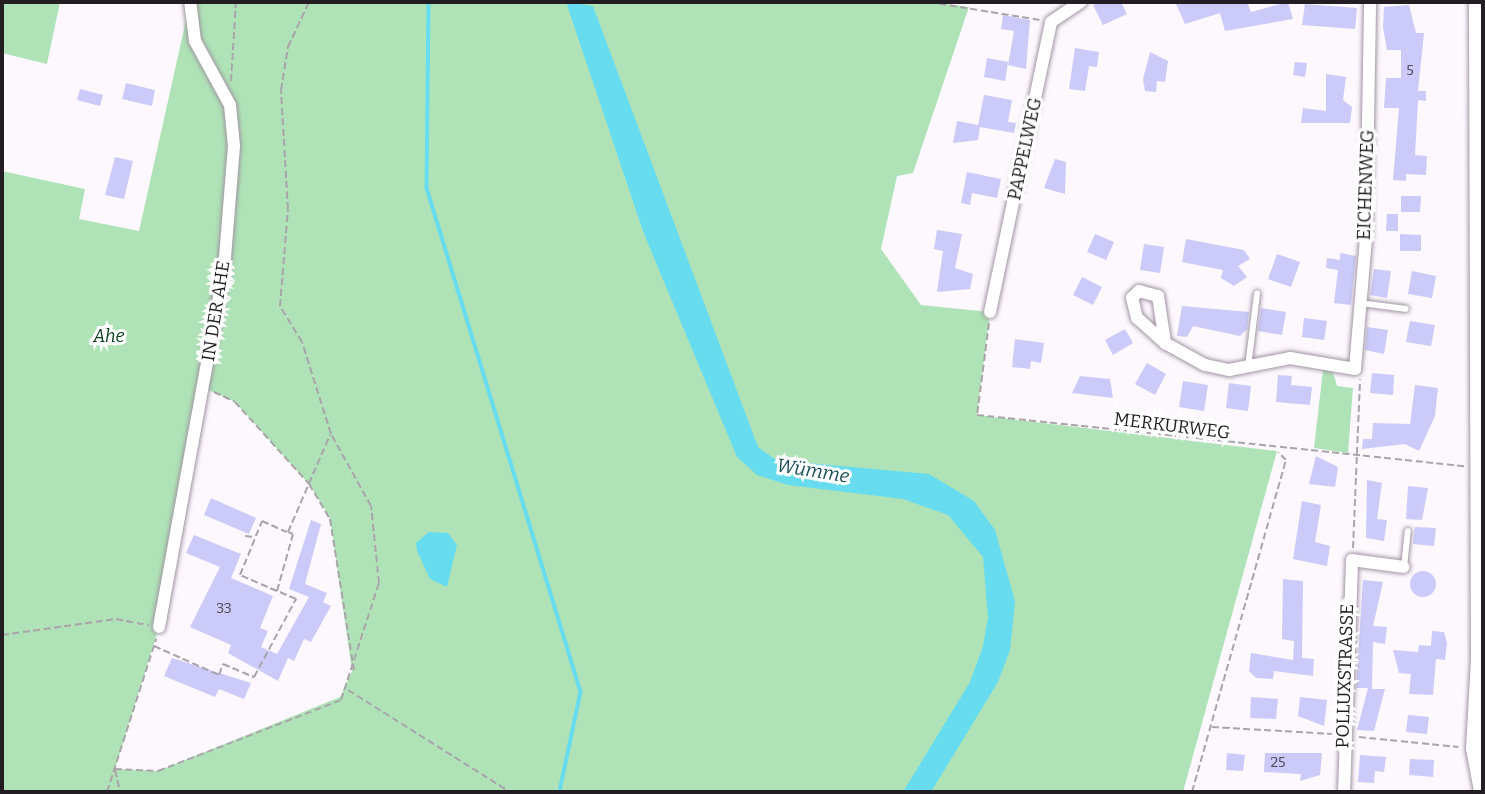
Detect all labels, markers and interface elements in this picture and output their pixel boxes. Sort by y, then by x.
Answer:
house number: 5 [1406,63,1414,79]
street label: PAPPELWEG [1004,96,1046,202]
street label: EICHENWEG [1353,129,1379,241]
street label: IN DER AHE [197,259,235,363]
park label: Ahe [93,325,125,347]
street label: MERKURWEG [1113,408,1231,444]
water label: Wümme [775,454,851,488]
house number: 33 [216,601,232,617]
street label: POLLUXSTRASSE [1332,603,1358,749]
house number: 25 [1270,755,1286,771]

